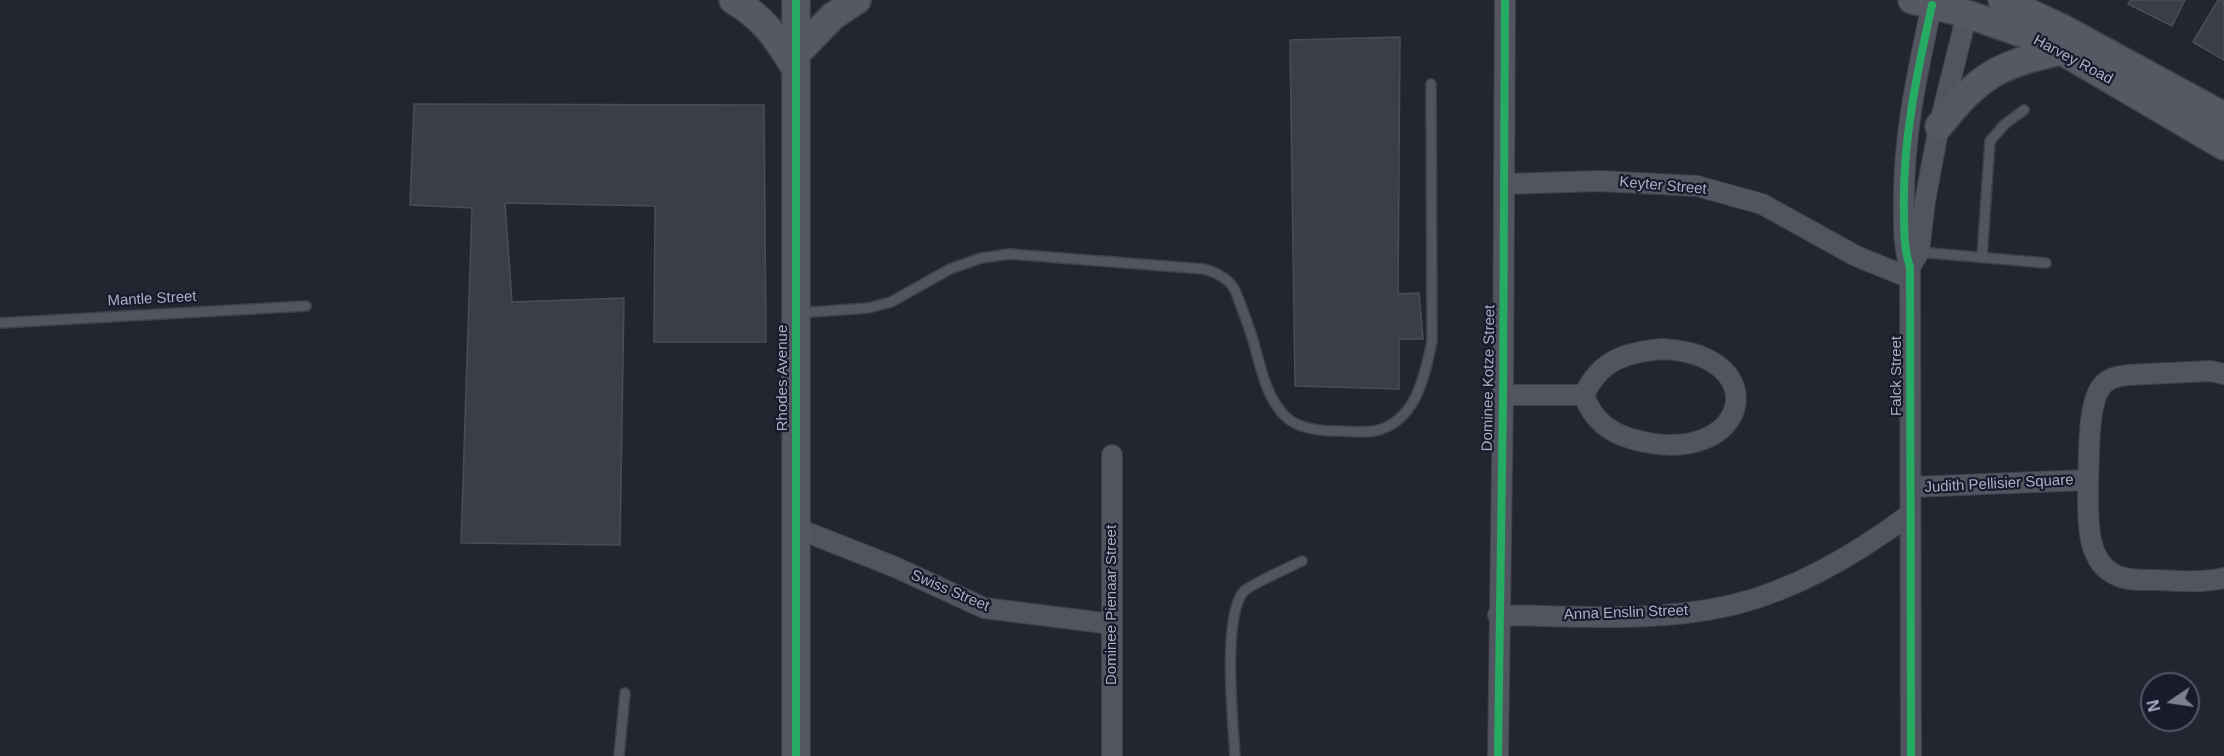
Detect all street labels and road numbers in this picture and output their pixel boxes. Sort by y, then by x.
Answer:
street label: Harvey Road [2030,32,2116,88]
street label: Keyter Street [1619,173,1707,199]
street label: Mantle Street [107,288,197,310]
street label: Dominee Kotze Street [1479,304,1499,452]
street label: Rhodes Avenue [774,325,792,431]
street label: Falck Street [1888,336,1906,416]
street label: Judith Pellisier Square [1924,471,2074,497]
street label: Dominee Pienaar Street [1103,525,1121,685]
street label: Swiss Street [908,566,992,616]
street label: Anna Enslin Street [1564,602,1688,624]

